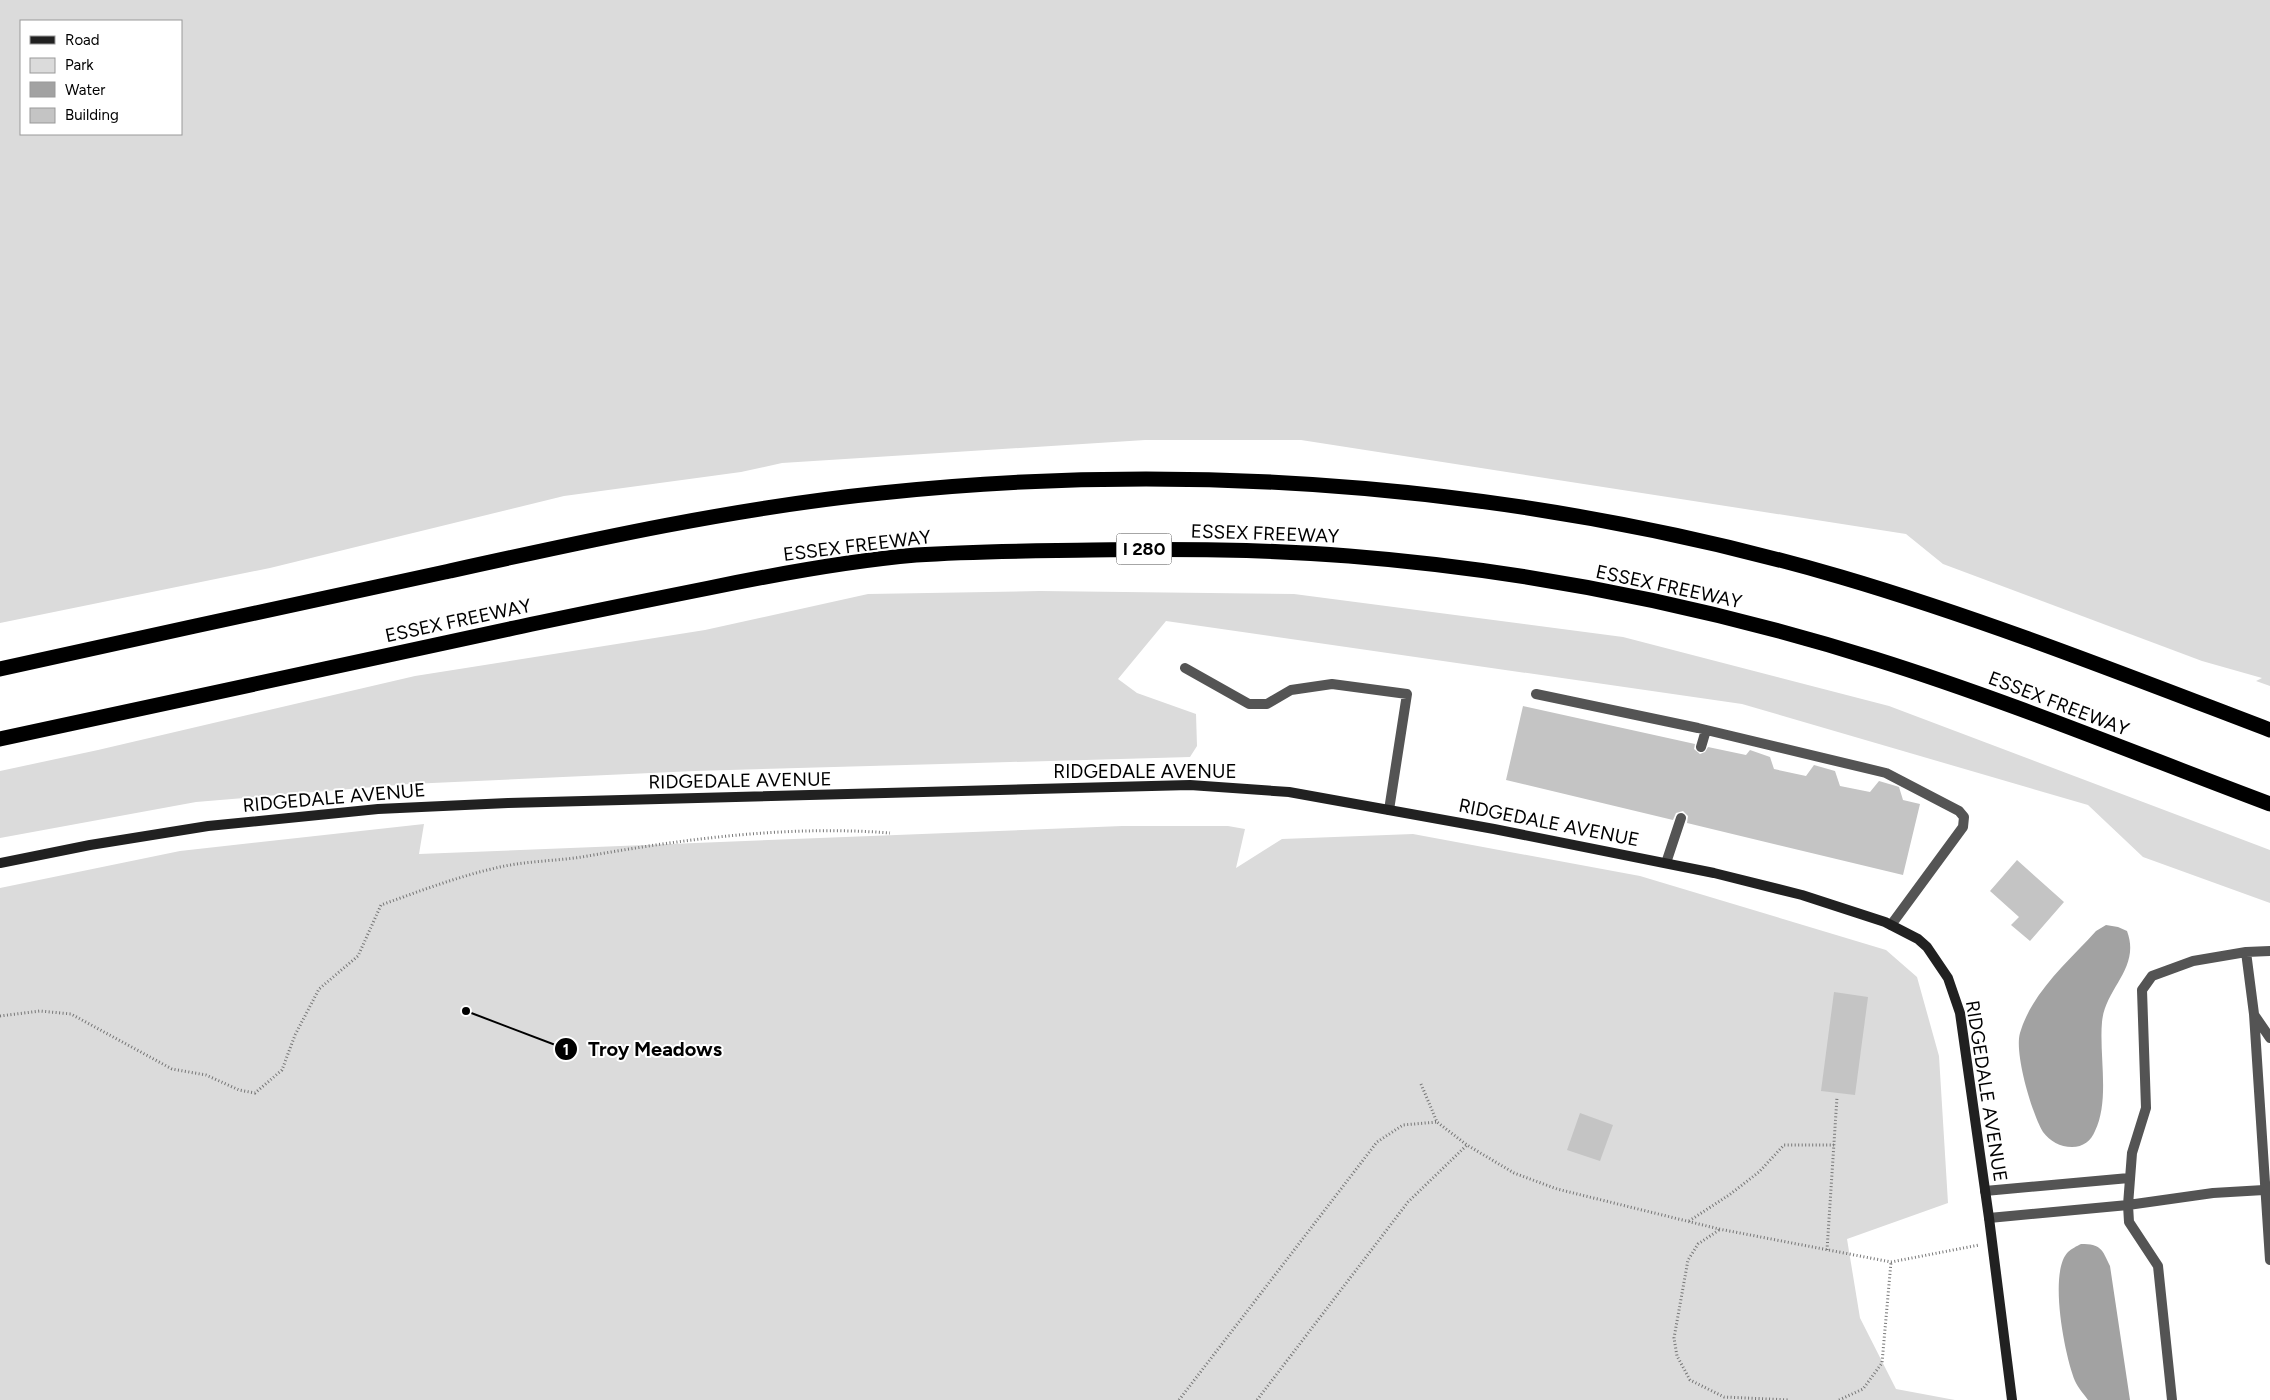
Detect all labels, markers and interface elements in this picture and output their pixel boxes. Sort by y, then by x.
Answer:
legend [20,20,182,135]
text: Road [65,31,100,49]
text: Park [65,56,94,74]
text: Water [65,81,105,99]
text: Building [65,106,119,124]
street label: ESSEX FREEWAY [1190,519,1340,548]
street label: ESSEX FREEWAY [782,525,933,566]
road number: I 280 [1116,534,1172,564]
street label: ESSEX FREEWAY [1594,560,1744,613]
street label: ESSEX FREEWAY [383,594,534,647]
street label: ESSEX FREEWAY [1985,666,2133,741]
street label: RIDGEDALE AVENUE [1053,760,1237,783]
street label: RIDGEDALE AVENUE [648,767,832,794]
street label: RIDGEDALE AVENUE [242,778,426,817]
street label: RIDGEDALE AVENUE [1457,794,1641,851]
street label: RIDGEDALE AVENUE [1961,999,2012,1183]
callout: Troy Meadows [553,1032,732,1067]
text: Troy Meadows [588,1037,722,1061]
text: 1 [563,1041,569,1059]

